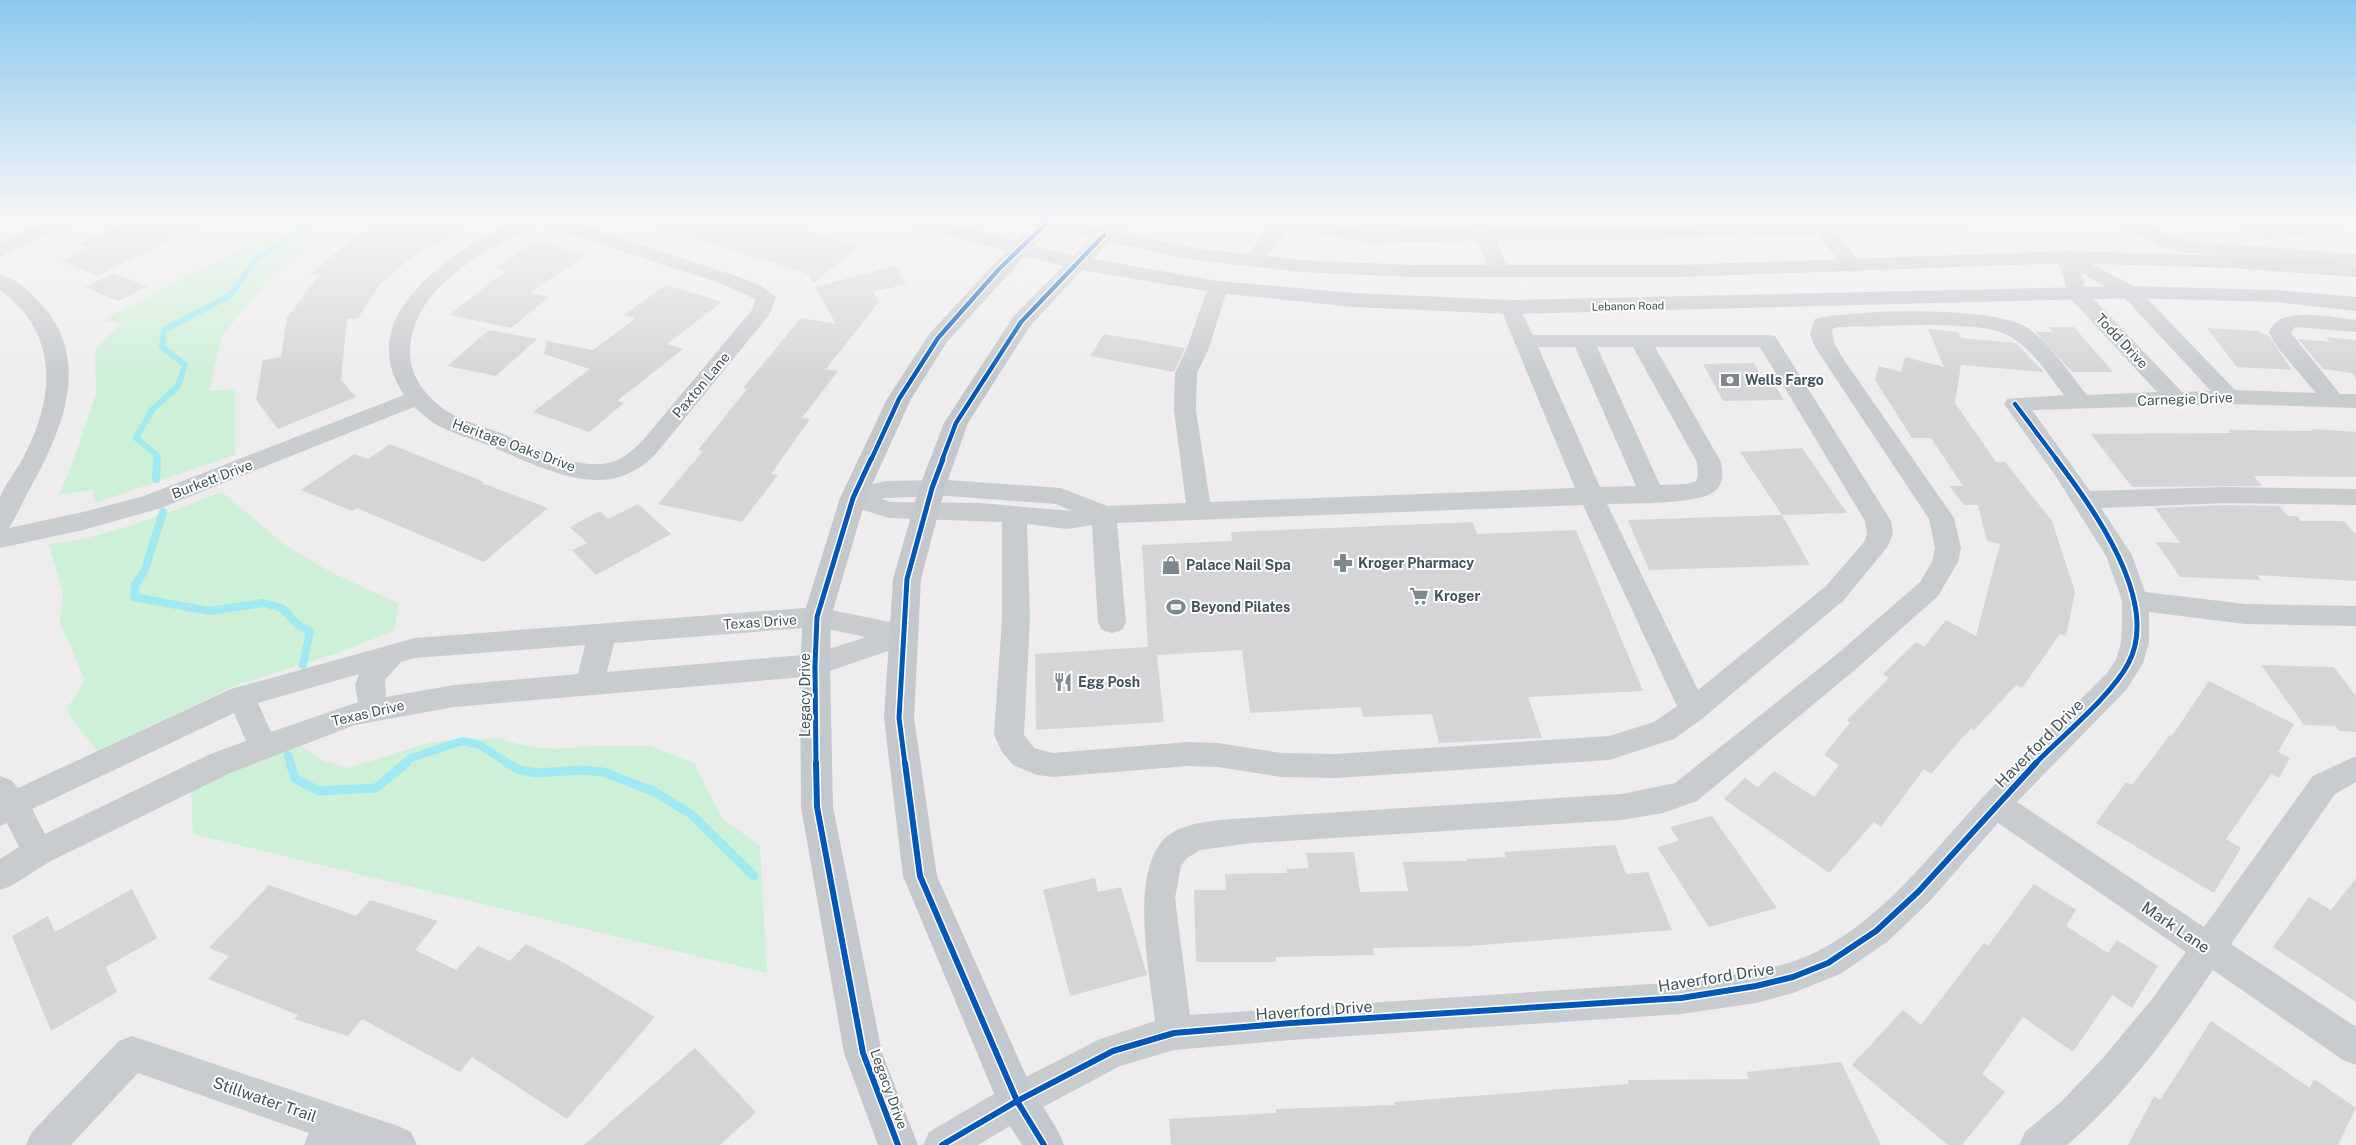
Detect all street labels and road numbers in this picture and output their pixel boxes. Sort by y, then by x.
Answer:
street label: Lebanon Road [1592,299,1664,313]
street label: Todd Drive [2093,310,2151,372]
street label: Paxton Lane [669,349,733,421]
street label: Carnegie Drive [2137,389,2233,409]
street label: Heritage Oaks Drive [450,415,578,475]
street label: Burkett Drive [169,456,255,502]
street label: Texas Drive [723,611,798,633]
street label: Legacy Drive [797,653,813,737]
street label: Haverford Drive [1991,695,2088,792]
street label: Texas Drive [330,697,406,729]
street label: Mark Lane [2138,898,2213,957]
street label: Haverford Drive [1657,959,1775,996]
street label: Haverford Drive [1255,997,1373,1024]
street label: Legacy Drive [867,1047,911,1131]
street label: Stillwater Trail [210,1073,319,1126]

